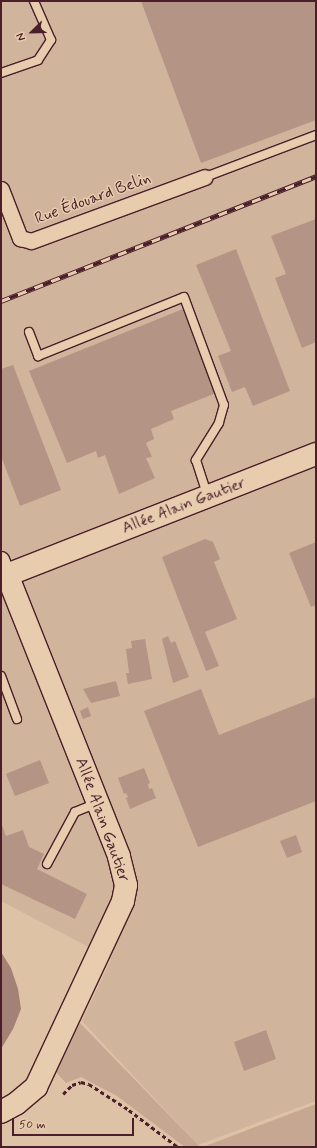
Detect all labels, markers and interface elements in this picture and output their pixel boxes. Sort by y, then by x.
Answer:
north arrow [12,12,52,52]
text: N [13,31,29,43]
street label: Rue Édouard Belin [33,169,153,229]
street label: Allée Alain Gautier [122,475,246,537]
street label: Allée Alain Gautier [72,758,132,882]
scale bar [14,1110,136,1136]
text: 50 m [19,1117,46,1133]

